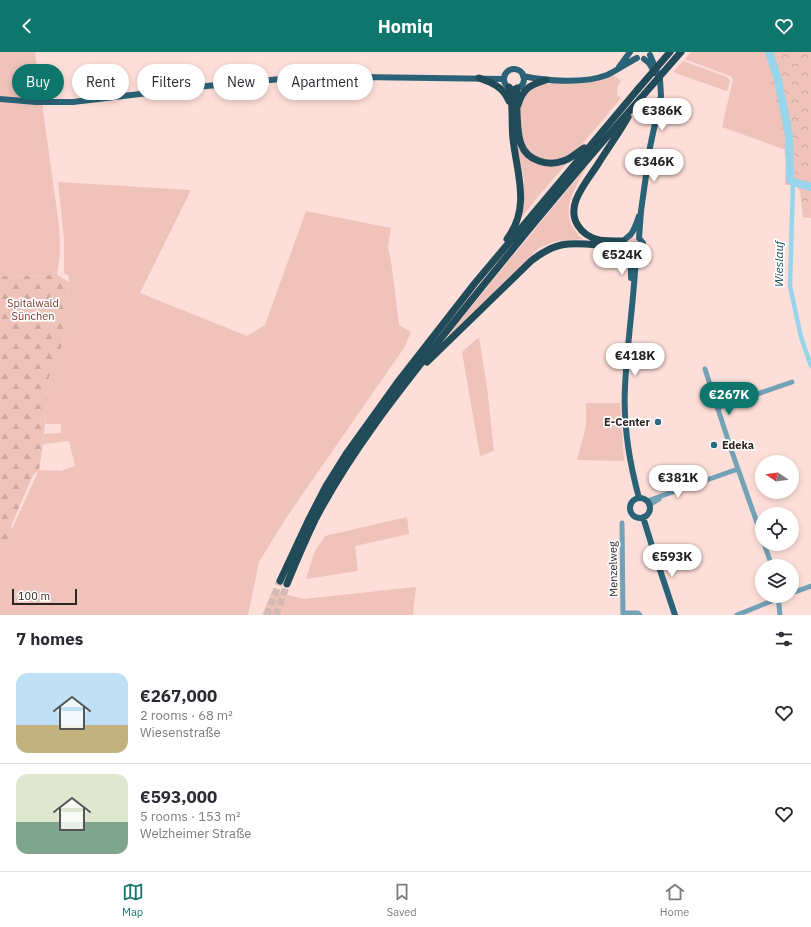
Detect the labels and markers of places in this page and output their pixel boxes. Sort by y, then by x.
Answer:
pin: €386K [634,98,690,132]
pin: €346K [626,149,682,183]
pin: €524K [594,242,650,276]
pin: €418K [607,343,663,377]
pin: €267K [701,382,757,416]
place label: E-Center [604,415,651,429]
marker: E-Center [653,417,663,427]
place label: Edeka [722,438,754,452]
marker: Edeka [709,440,719,450]
pin: €381K [650,465,706,499]
pin: €593K [644,544,700,578]

